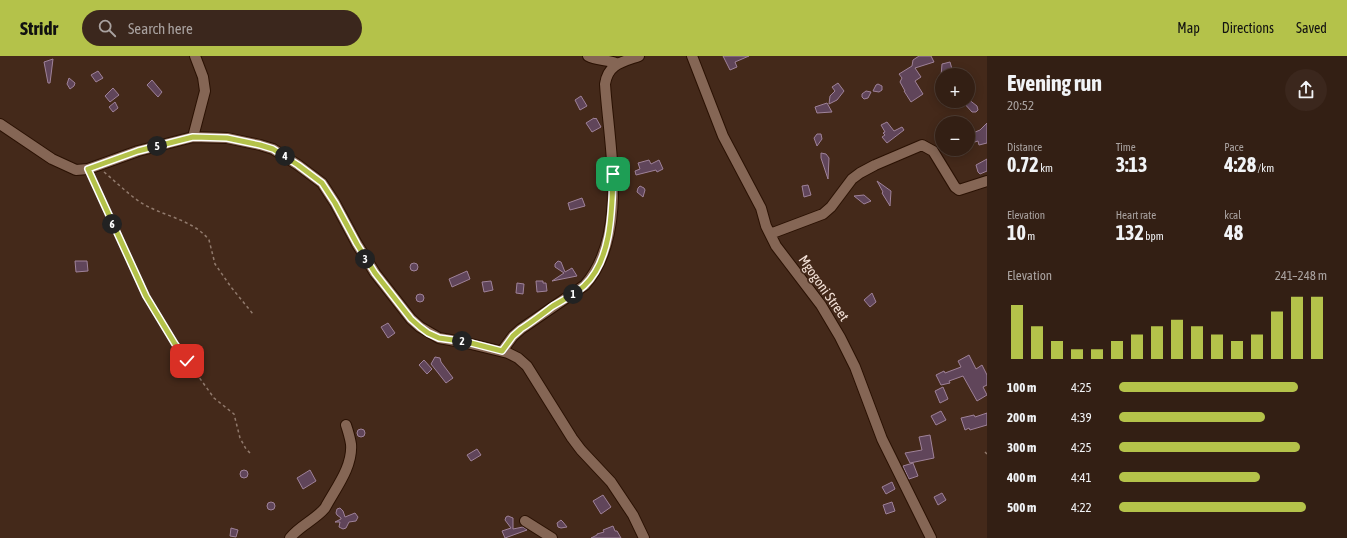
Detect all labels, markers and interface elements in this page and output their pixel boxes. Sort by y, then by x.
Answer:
search box [82,10,362,46]
text: Stridr [20,17,58,39]
icon: search [96,17,118,39]
text: Search here [128,20,193,37]
text: Map [1177,20,1200,36]
text: Directions [1222,20,1274,36]
text: Saved [1296,20,1327,36]
map controls [935,68,975,156]
button: + [935,68,975,108]
button: share [1285,69,1327,111]
text: Evening run [1007,70,1102,96]
text: 20:52 [1007,98,1034,113]
button: − [935,116,975,156]
pin: 5 [147,136,167,156]
text: 5 [154,140,160,152]
text: Distance [1007,141,1042,153]
text: Time [1116,141,1136,153]
text: Pace [1224,141,1244,153]
pin: 4 [275,146,295,166]
text: 4 [282,150,288,162]
text: 0.72 [1007,153,1039,176]
text: 3:13 [1116,153,1147,176]
text: 4:28 [1224,153,1256,176]
pin [596,157,630,191]
text: km [1039,162,1053,174]
text: /km [1256,162,1274,174]
icon: arrive [602,163,624,185]
text: Elevation [1007,209,1045,221]
text: Heart rate [1116,209,1156,221]
text: kcal [1224,209,1241,221]
pin: 6 [102,214,122,234]
text: 6 [109,218,115,230]
text: 10 [1007,221,1026,244]
text: 132 [1116,221,1144,244]
text: 48 [1224,221,1243,244]
text: m [1026,230,1035,242]
text: bpm [1144,230,1164,242]
pin: 3 [355,249,375,269]
street label: Mgogoni Street [795,252,853,324]
text: 3 [362,253,368,265]
text: Elevation [1007,268,1052,283]
text: 241–248 m [1275,268,1327,283]
pin: 1 [563,284,583,304]
text: 1 [570,288,576,300]
pin: 2 [452,331,472,351]
text: 2 [459,335,465,347]
pin [170,344,204,378]
icon: check [176,350,198,372]
text: 100 m [1007,380,1036,395]
text: 4:25 [1071,380,1092,395]
text: 200 m [1007,410,1036,425]
text: 4:39 [1071,410,1092,425]
text: 300 m [1007,440,1036,455]
text: 4:25 [1071,440,1092,455]
text: 400 m [1007,470,1036,485]
text: 4:41 [1071,470,1092,485]
text: 500 m [1007,500,1036,515]
text: 4:22 [1071,500,1092,515]

